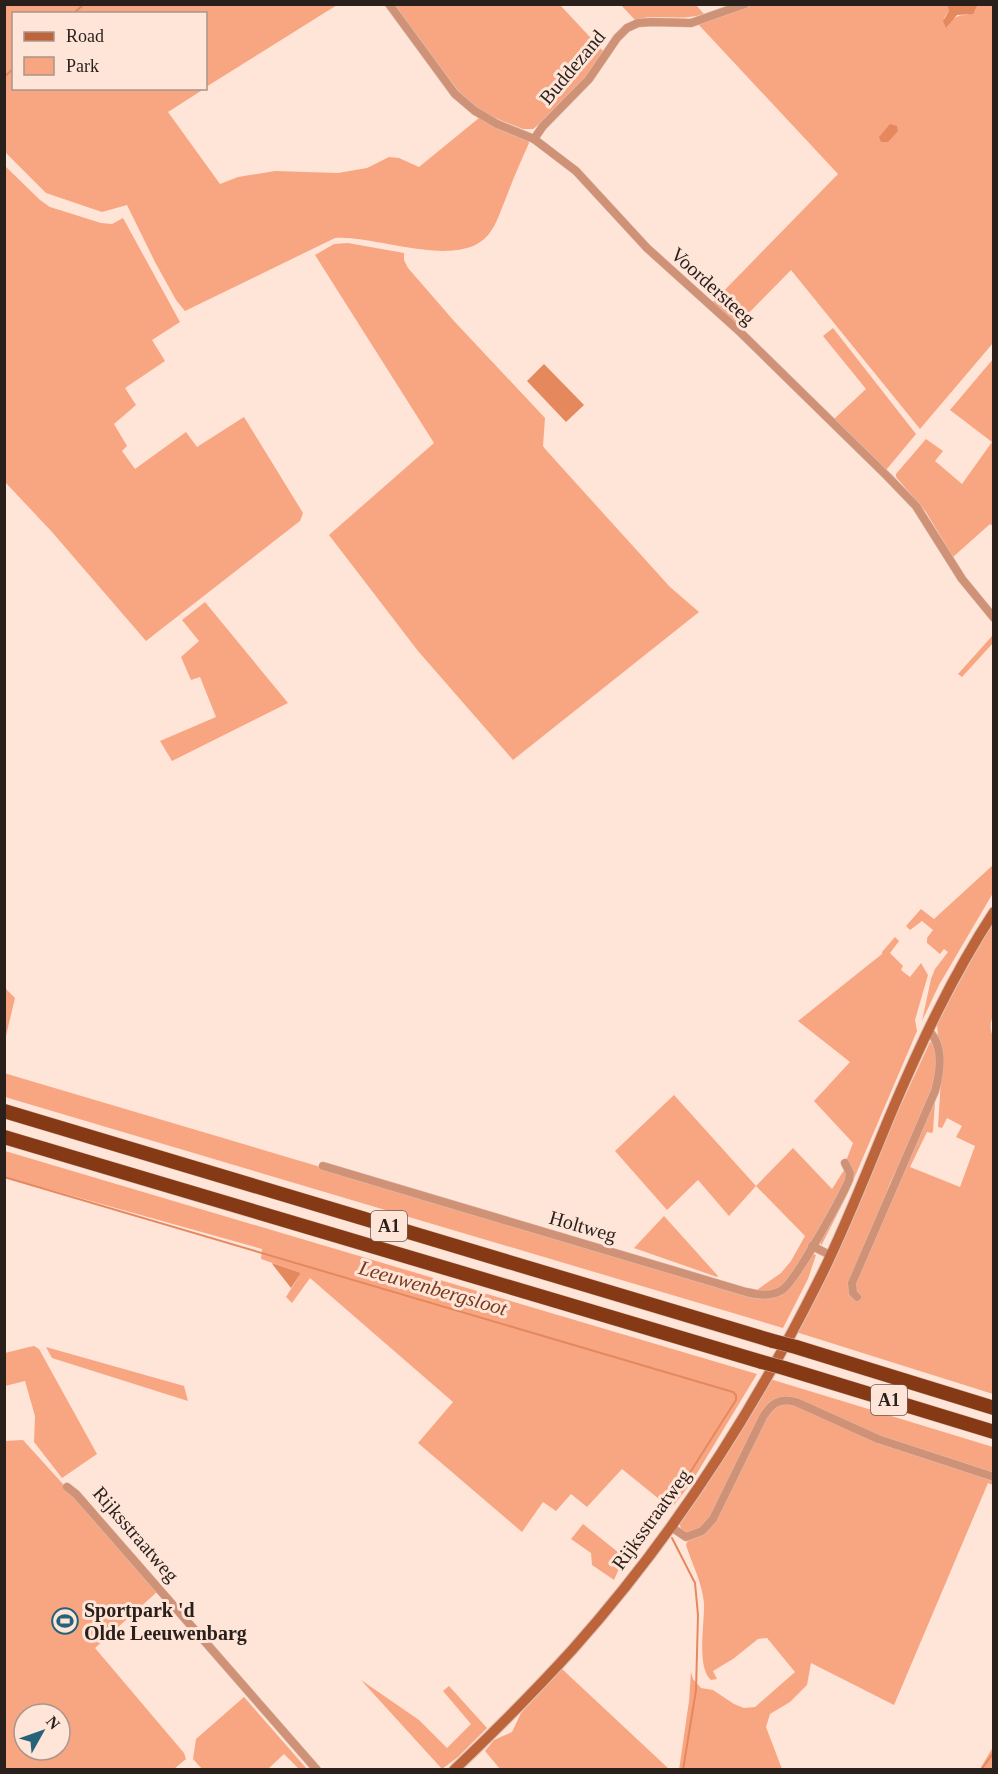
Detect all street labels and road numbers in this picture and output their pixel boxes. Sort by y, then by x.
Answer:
street label: Buddezand [535,25,609,109]
street label: Voordersteeg [666,243,759,330]
street label: Holtweg [547,1206,619,1247]
road number: A1 [371,1211,407,1241]
road number: A1 [871,1385,907,1415]
street label: Rijksstraatweg [607,1464,696,1574]
street label: Rijksstraatweg [88,1482,183,1587]

